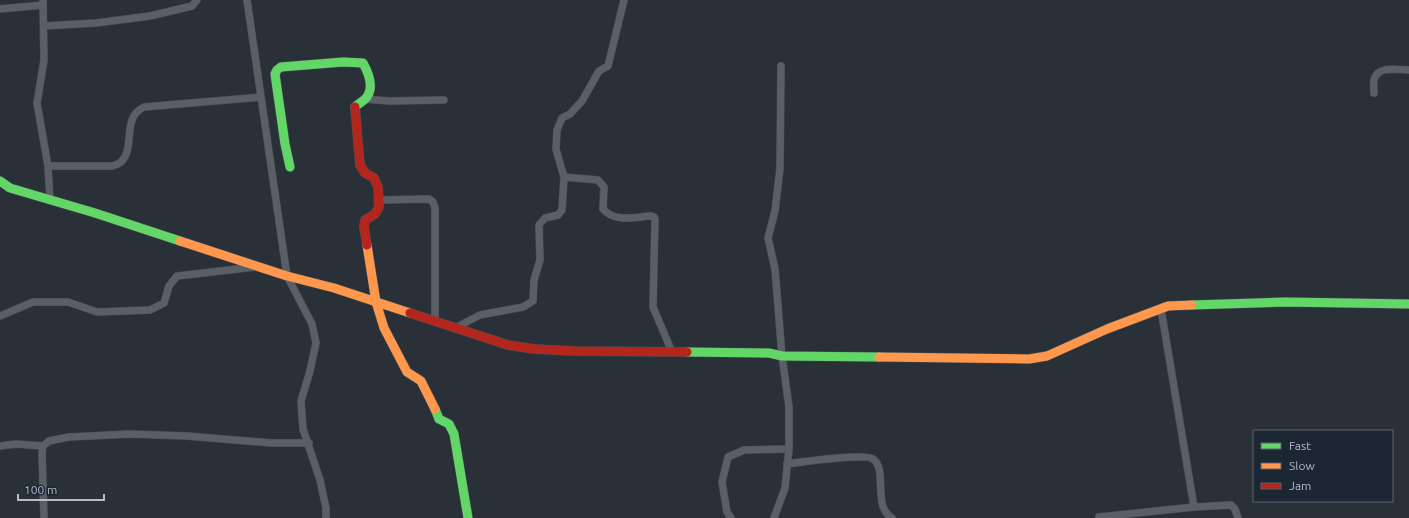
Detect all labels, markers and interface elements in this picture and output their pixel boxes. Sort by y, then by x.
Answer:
legend [1253,430,1393,502]
text: Fast [1289,439,1311,452]
text: Slow [1289,459,1315,472]
scale bar [18,476,104,502]
text: Jam [1289,479,1311,492]
text: 100 m [24,483,57,496]

